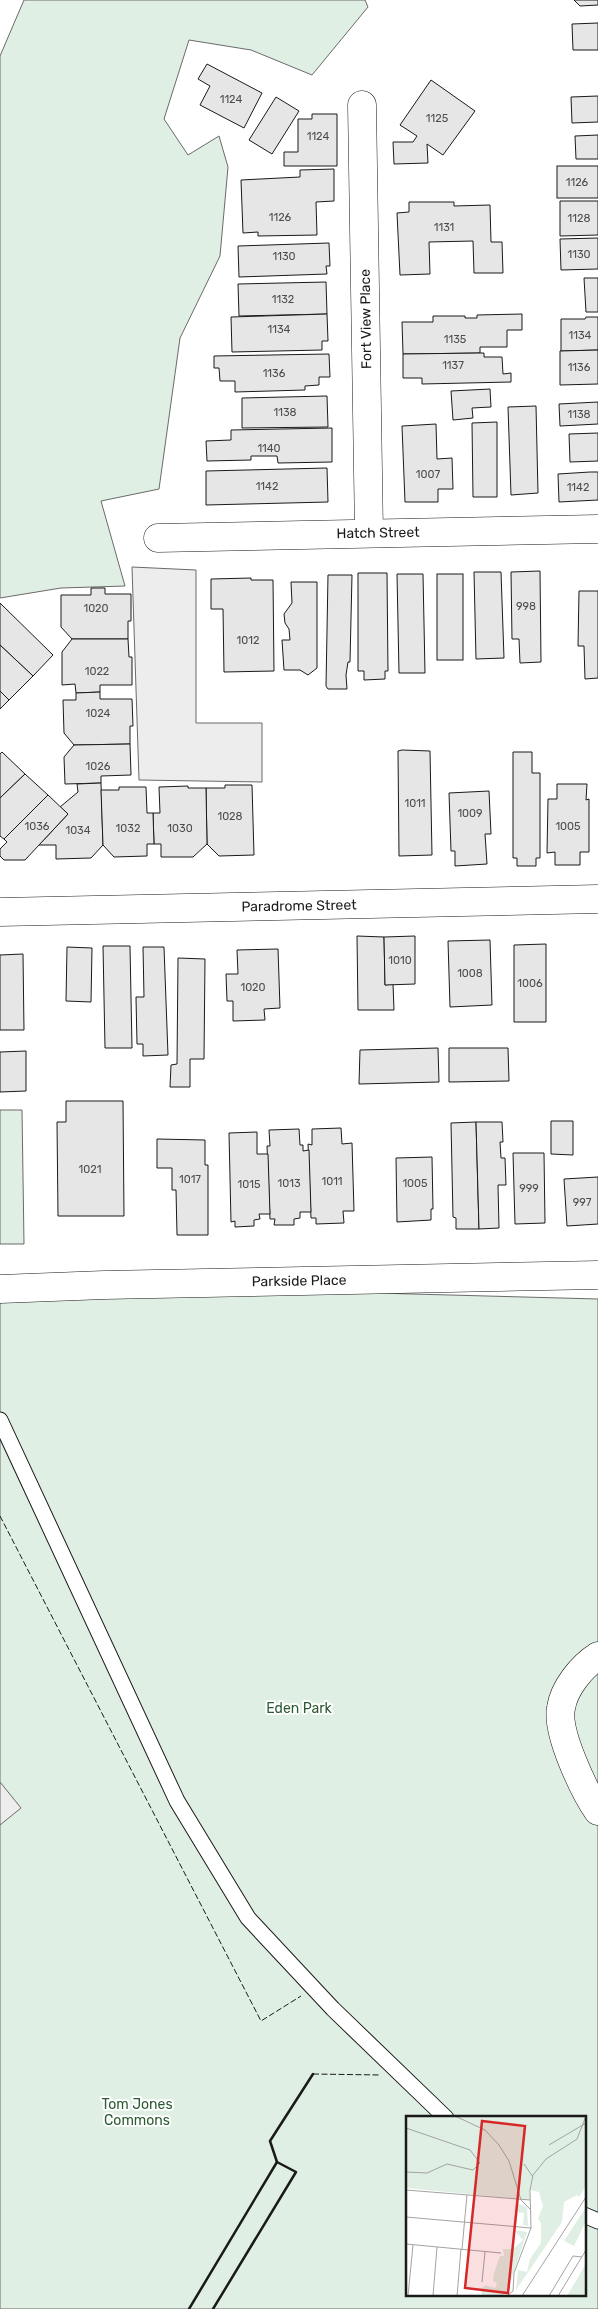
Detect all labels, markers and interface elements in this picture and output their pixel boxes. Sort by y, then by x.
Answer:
house number: 1124 [220,93,242,106]
house number: 1125 [426,112,449,125]
house number: 1124 [307,130,329,143]
house number: 1126 [566,176,589,189]
house number: 1126 [269,211,292,224]
house number: 1128 [568,212,590,225]
house number: 1131 [434,221,454,234]
house number: 1130 [567,248,591,261]
house number: 1130 [272,250,296,263]
street label: Fort View Place [357,269,375,369]
house number: 1132 [272,293,294,306]
house number: 1134 [268,323,291,336]
house number: 1134 [569,329,592,342]
house number: 1135 [444,333,467,346]
house number: 1137 [442,359,464,372]
house number: 1136 [568,361,591,374]
house number: 1136 [263,367,286,380]
house number: 1138 [273,406,297,419]
house number: 1138 [567,408,591,421]
house number: 1140 [257,442,281,455]
house number: 1007 [416,468,441,481]
house number: 1142 [256,480,278,493]
house number: 1142 [567,481,589,494]
street label: Hatch Street [336,524,420,542]
house number: 998 [516,600,536,613]
house number: 1020 [83,602,109,615]
house number: 1012 [237,634,259,647]
house number: 1022 [85,665,109,678]
house number: 1024 [86,707,111,720]
house number: 1026 [86,760,111,773]
house number: 1011 [404,797,426,810]
house number: 1009 [457,807,483,820]
house number: 1028 [217,810,243,823]
house number: 1036 [25,820,50,833]
house number: 1005 [555,820,581,833]
house number: 1032 [116,822,140,835]
house number: 1030 [167,822,193,835]
house number: 1034 [65,824,91,837]
street label: Paradrome Street [241,896,357,916]
house number: 1010 [388,954,412,967]
house number: 1008 [457,967,483,980]
house number: 1006 [517,977,543,990]
house number: 1020 [240,981,266,994]
house number: 1021 [79,1163,101,1176]
house number: 1017 [179,1173,201,1186]
house number: 1011 [321,1175,343,1188]
house number: 1013 [277,1177,301,1190]
house number: 1005 [402,1177,428,1190]
house number: 1015 [238,1178,261,1191]
house number: 999 [519,1182,539,1195]
house number: 997 [573,1196,592,1209]
street label: Parkside Place [251,1272,347,1290]
park label: Eden Park [266,1700,333,1717]
park label: Tom Jones Commons [101,2096,173,2129]
inset map [406,2116,586,2296]

